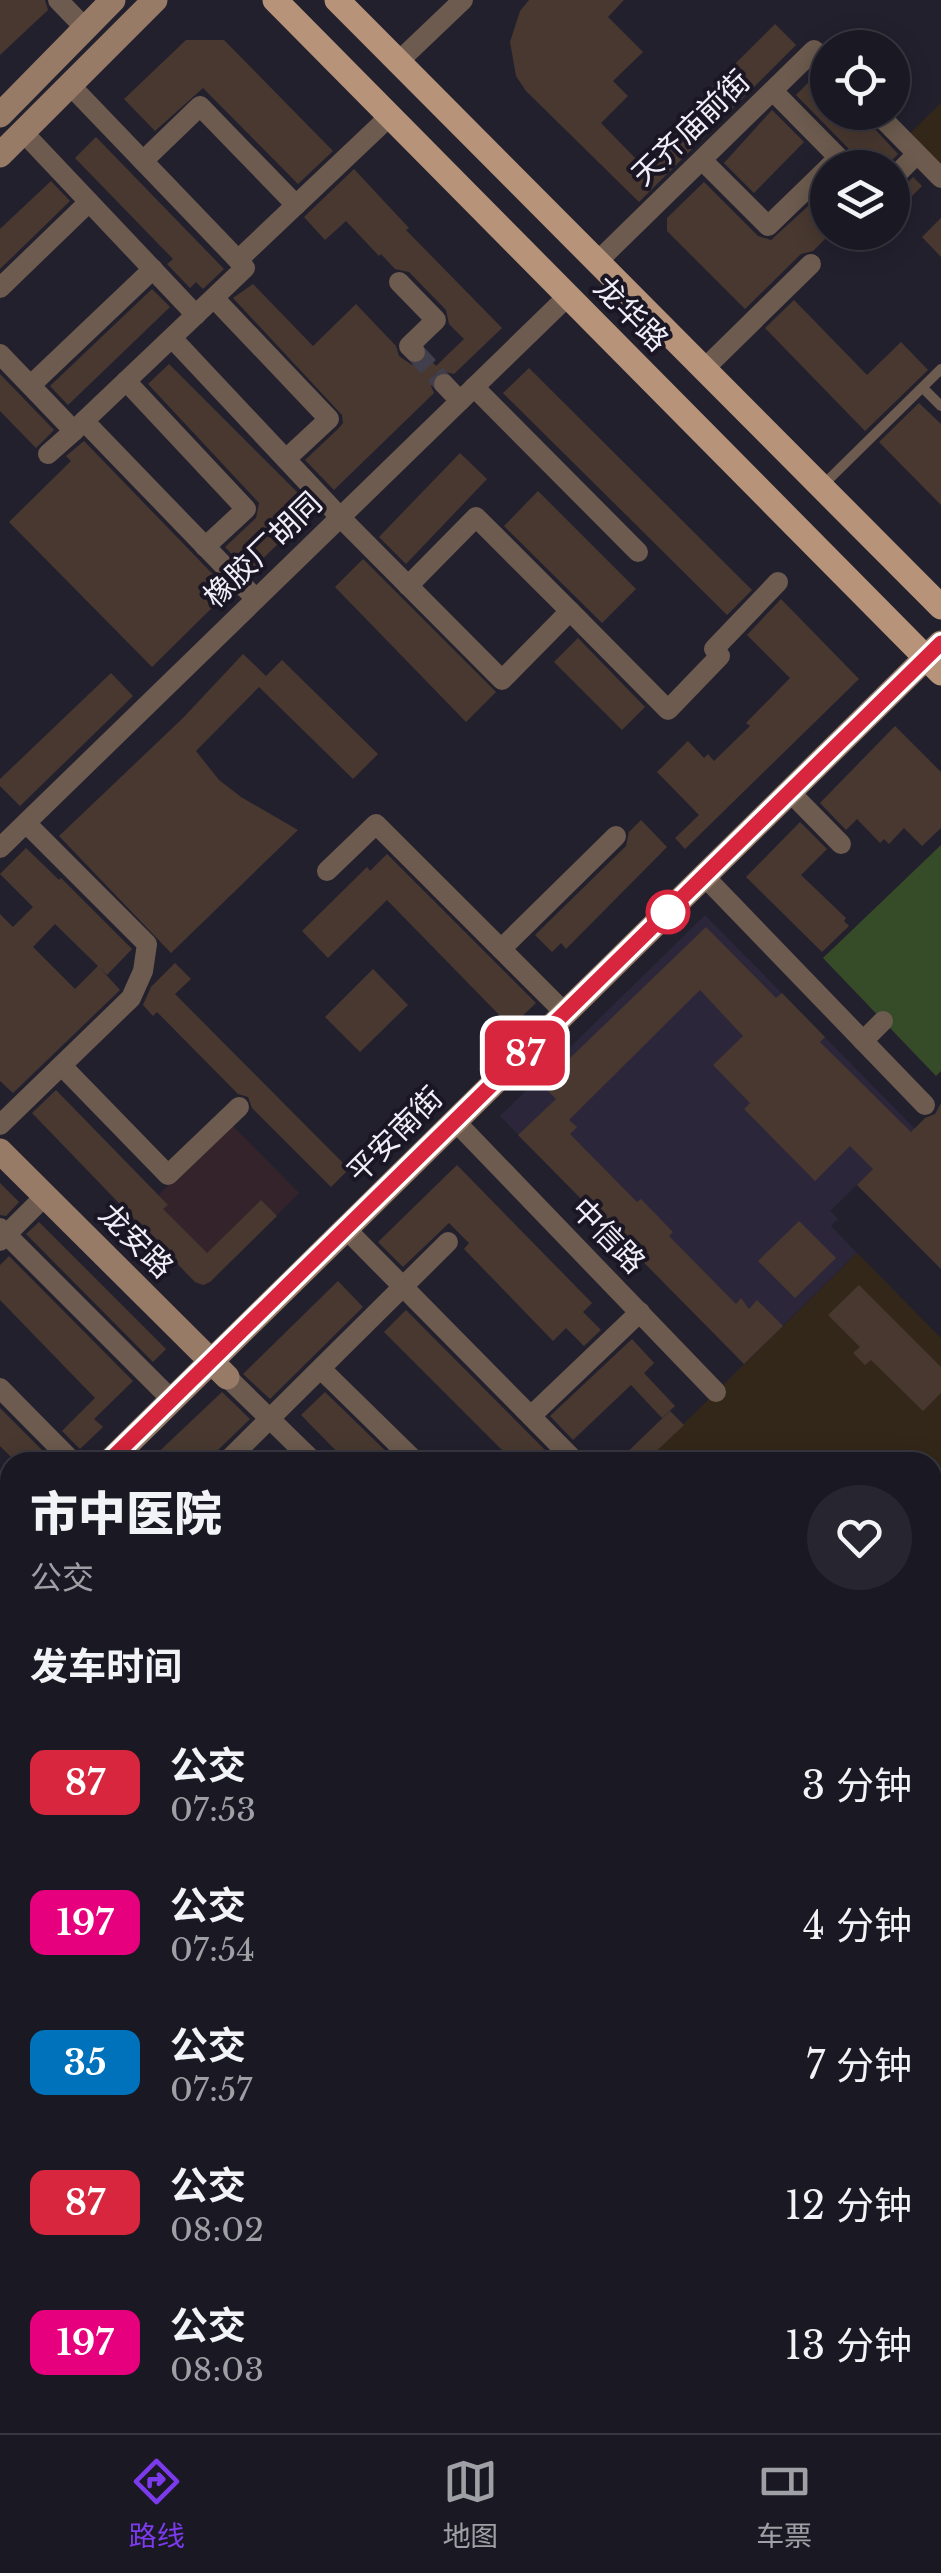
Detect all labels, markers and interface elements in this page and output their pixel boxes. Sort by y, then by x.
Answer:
map controls [810,30,910,250]
button: locate [810,30,910,130]
street label: 天齐庙前街 [624,62,757,193]
button: layers [810,150,910,250]
street label: 龙华路 [586,269,676,359]
street label: 橡胶厂胡同 [196,484,329,615]
unlabelled marker [647,891,689,933]
line badge: 87 [480,1020,570,1086]
text: 87 [505,1032,545,1075]
street label: 平安南街 [339,1079,450,1190]
street label: 中信路 [564,1190,653,1281]
street label: 龙安路 [91,1196,181,1286]
text: 市中医院 [30,1484,222,1544]
button: heart [807,1485,912,1590]
text: 公交 [30,1558,94,1598]
text: 发车时间 [30,1643,182,1690]
text: 公交 [170,1742,246,1789]
text: 87 [65,1761,105,1804]
text: 3 分钟 [802,1762,912,1809]
text: 07:53 [170,1790,256,1830]
text: 公交 [170,1882,246,1929]
text: 197 [57,1901,113,1944]
text: 4 分钟 [803,1902,912,1949]
text: 07:54 [170,1930,255,1970]
text: 公交 [170,2022,246,2069]
text: 35 [63,2041,107,2084]
text: 7 分钟 [806,2042,912,2089]
text: 07:57 [170,2070,252,2110]
text: 公交 [170,2162,246,2209]
text: 87 [65,2181,105,2224]
text: 12 分钟 [785,2182,912,2229]
text: 08:02 [170,2210,264,2250]
text: 公交 [170,2302,246,2349]
text: 197 [57,2321,113,2364]
text: 13 分钟 [785,2322,912,2369]
text: 08:03 [170,2350,264,2390]
tab: 路线 [129,2454,185,2554]
tab: 地图 [442,2454,498,2554]
tab: 车票 [756,2454,812,2554]

